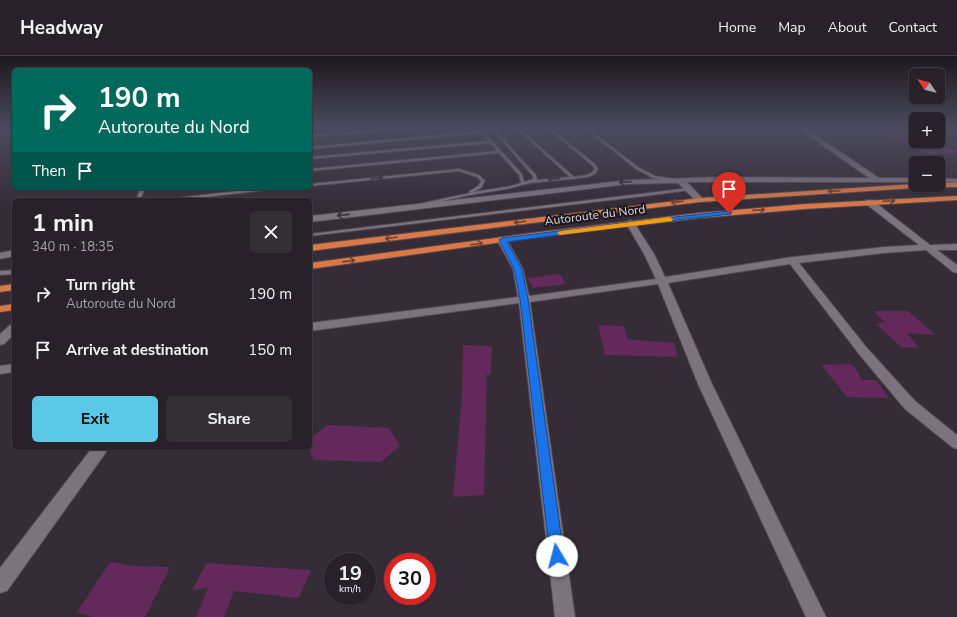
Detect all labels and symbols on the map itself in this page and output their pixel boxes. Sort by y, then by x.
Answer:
north arrow [909,68,945,104]
pin [712,172,746,213]
one-way arrow [370,174,383,182]
one-way arrow [548,176,561,183]
one-way arrow [619,179,632,186]
one-way arrow [828,188,841,195]
one-way arrow [882,197,895,205]
one-way arrow [671,199,684,206]
street label: Autoroute du Nord [544,201,646,229]
one-way arrow [752,206,765,213]
one-way arrow [337,212,350,219]
one-way arrow [514,218,527,226]
one-way arrow [385,234,398,242]
one-way arrow [471,240,484,248]
one-way arrow [342,257,355,265]
position arrow [536,535,578,577]
speed limit sign: 30 [384,553,436,605]

